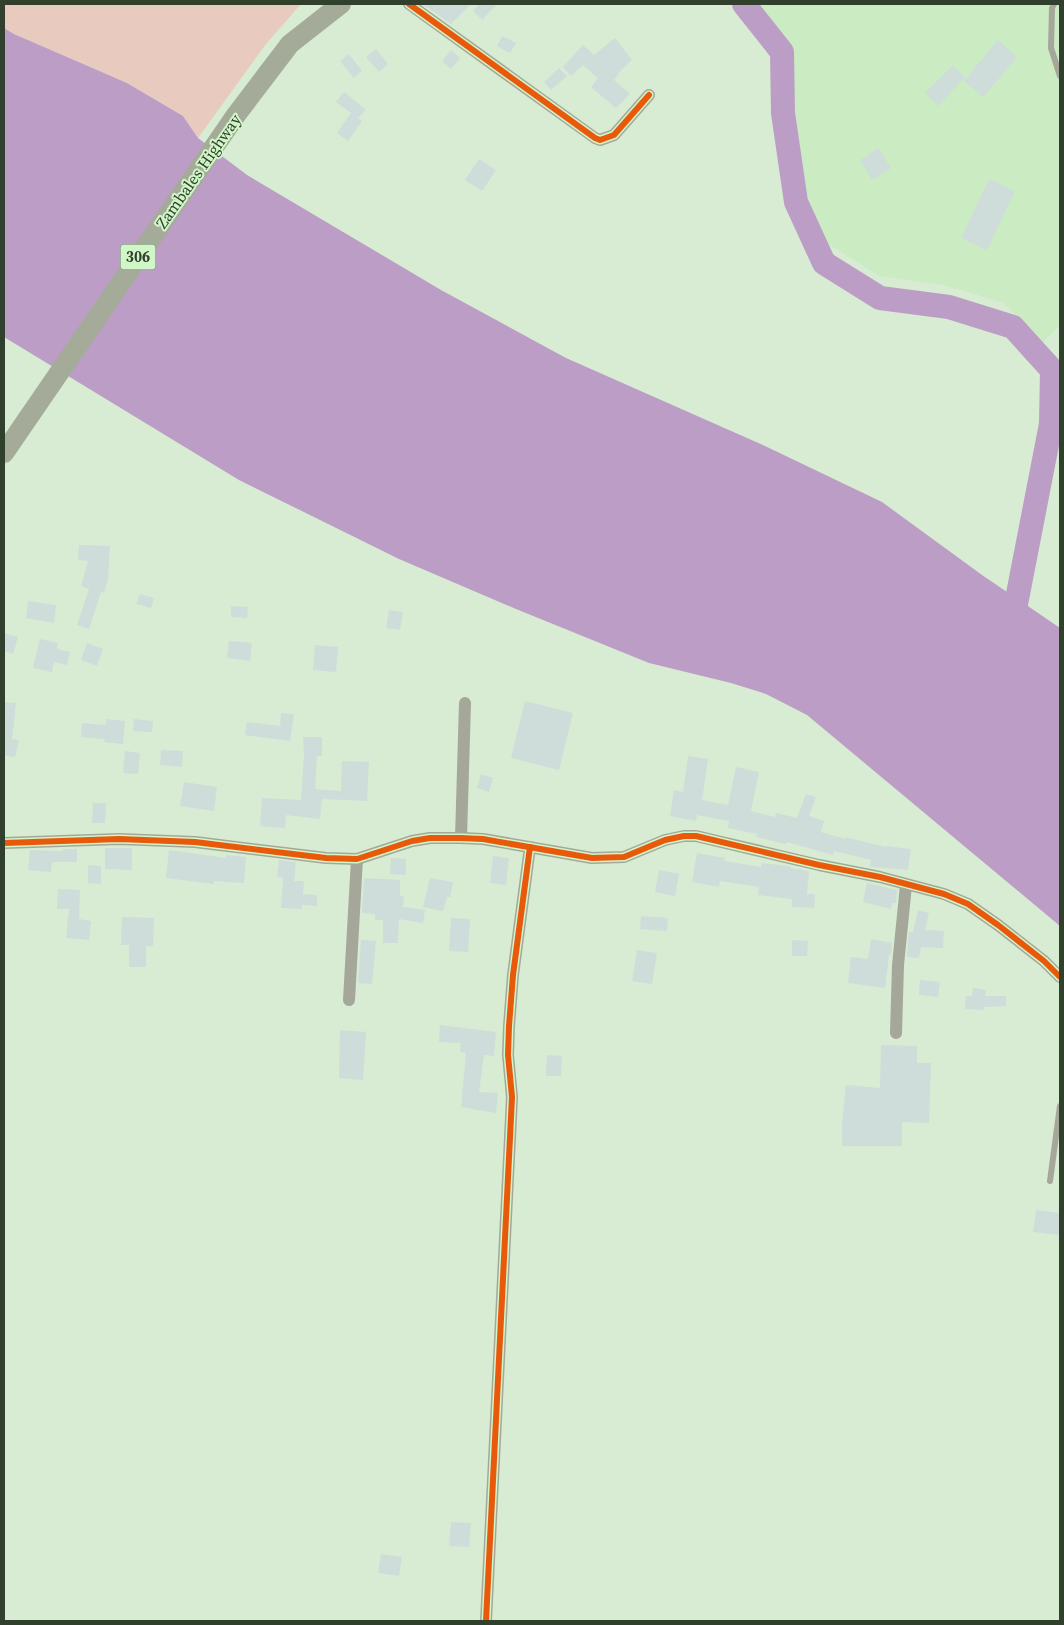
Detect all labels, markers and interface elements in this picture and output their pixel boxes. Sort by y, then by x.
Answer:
street label: Zambales Highway [150,109,246,233]
road number: 306 [120,244,156,270]

